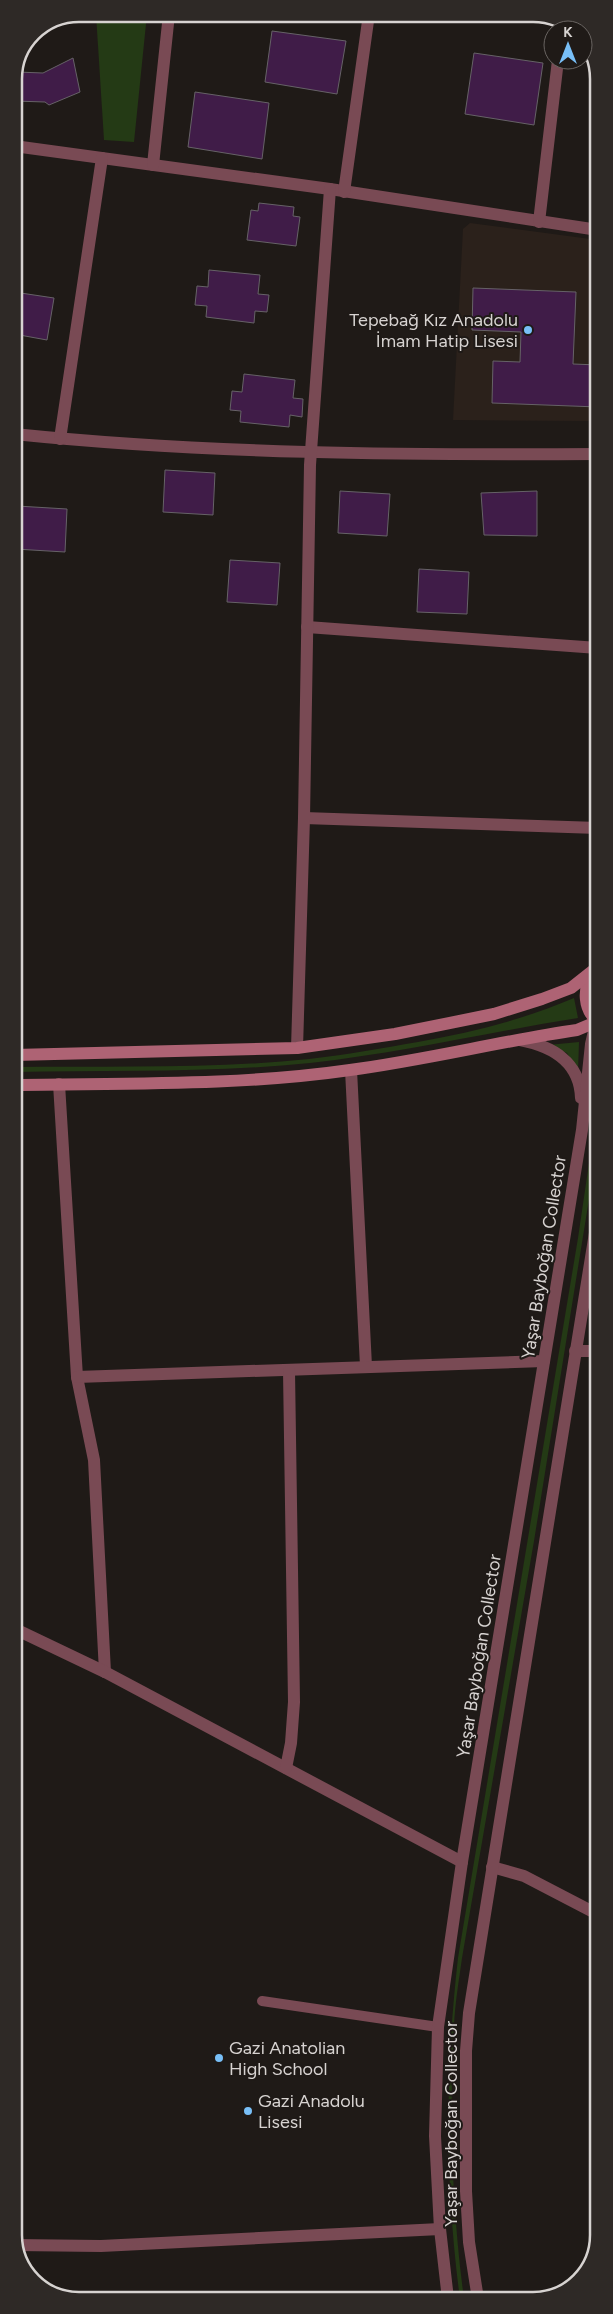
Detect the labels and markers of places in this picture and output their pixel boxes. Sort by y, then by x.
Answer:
place label: Tepebağ Kız Anadolu İmam Hatip Lisesi [349,309,518,352]
marker: Tepebağ Kız Anadolu İmam Hatip Lisesi [522,324,534,336]
place label: Gazi Anatolian High School [229,2037,345,2080]
marker: Gazi Anatolian High School [213,2052,225,2064]
place label: Gazi Anadolu Lisesi [258,2090,365,2133]
marker: Gazi Anadolu Lisesi [242,2105,254,2117]

